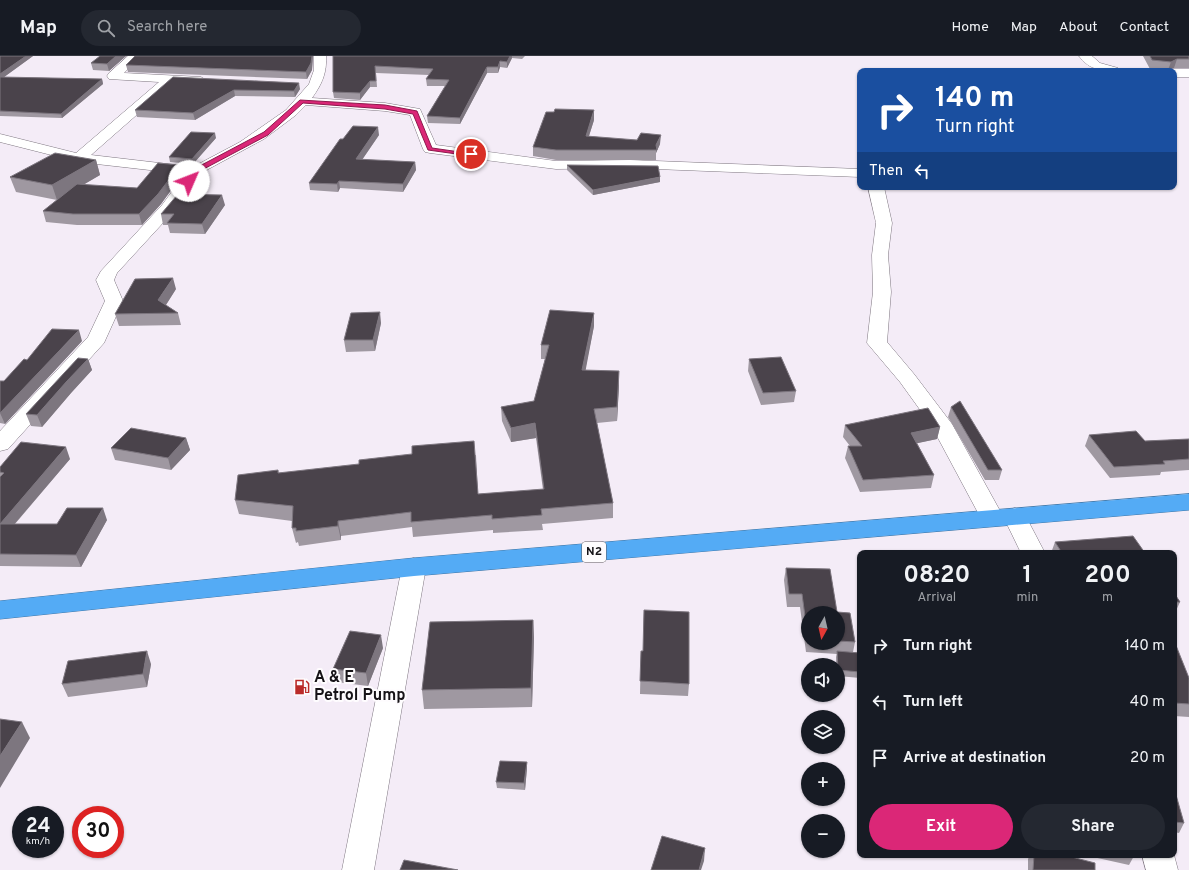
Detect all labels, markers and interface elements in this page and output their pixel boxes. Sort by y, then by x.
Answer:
search box [81,10,361,46]
text: Map [20,16,57,40]
icon: search [95,17,117,39]
text: Search here [127,18,207,37]
text: Home [952,19,989,36]
text: Map [1011,19,1037,36]
text: About [1059,19,1098,36]
text: Contact [1120,19,1169,36]
text: 140 m [935,81,1014,117]
icon: right [869,84,921,136]
text: Turn right [935,116,1015,139]
pin [454,137,488,171]
icon: arrive [460,143,482,165]
position arrow [168,160,210,202]
icon: left [911,160,933,182]
text: Then [869,162,903,181]
road number: N2 [582,542,606,562]
text: 08:20 [903,561,970,591]
text: 1 [1023,561,1032,591]
text: 200 [1084,561,1131,591]
text: Arrival [917,590,956,606]
text: min [1017,590,1038,606]
text: m [1102,590,1113,606]
north arrow [801,606,845,650]
map controls [801,606,845,858]
icon: right [869,635,891,657]
text: Turn right [903,637,972,656]
text: 140 m [1125,637,1165,656]
button: sound [801,658,845,702]
place label: A & E Petrol Pump [314,668,406,706]
fuel station icon: A & E Petrol Pump [293,678,311,696]
icon: left [869,691,891,713]
text: Turn left [903,693,963,712]
text: 40 m [1130,693,1165,712]
button: layers [801,710,845,754]
icon: arrive [869,747,891,769]
text: Arrive at destination [903,749,1046,768]
text: 20 m [1130,749,1165,768]
button: + [801,762,845,806]
button: Exit [869,804,1013,850]
button: Share [1021,804,1165,850]
speed limit sign: 30 [72,806,124,858]
text: 24 [25,814,51,840]
button: − [801,814,845,858]
text: km/h [26,835,50,848]

